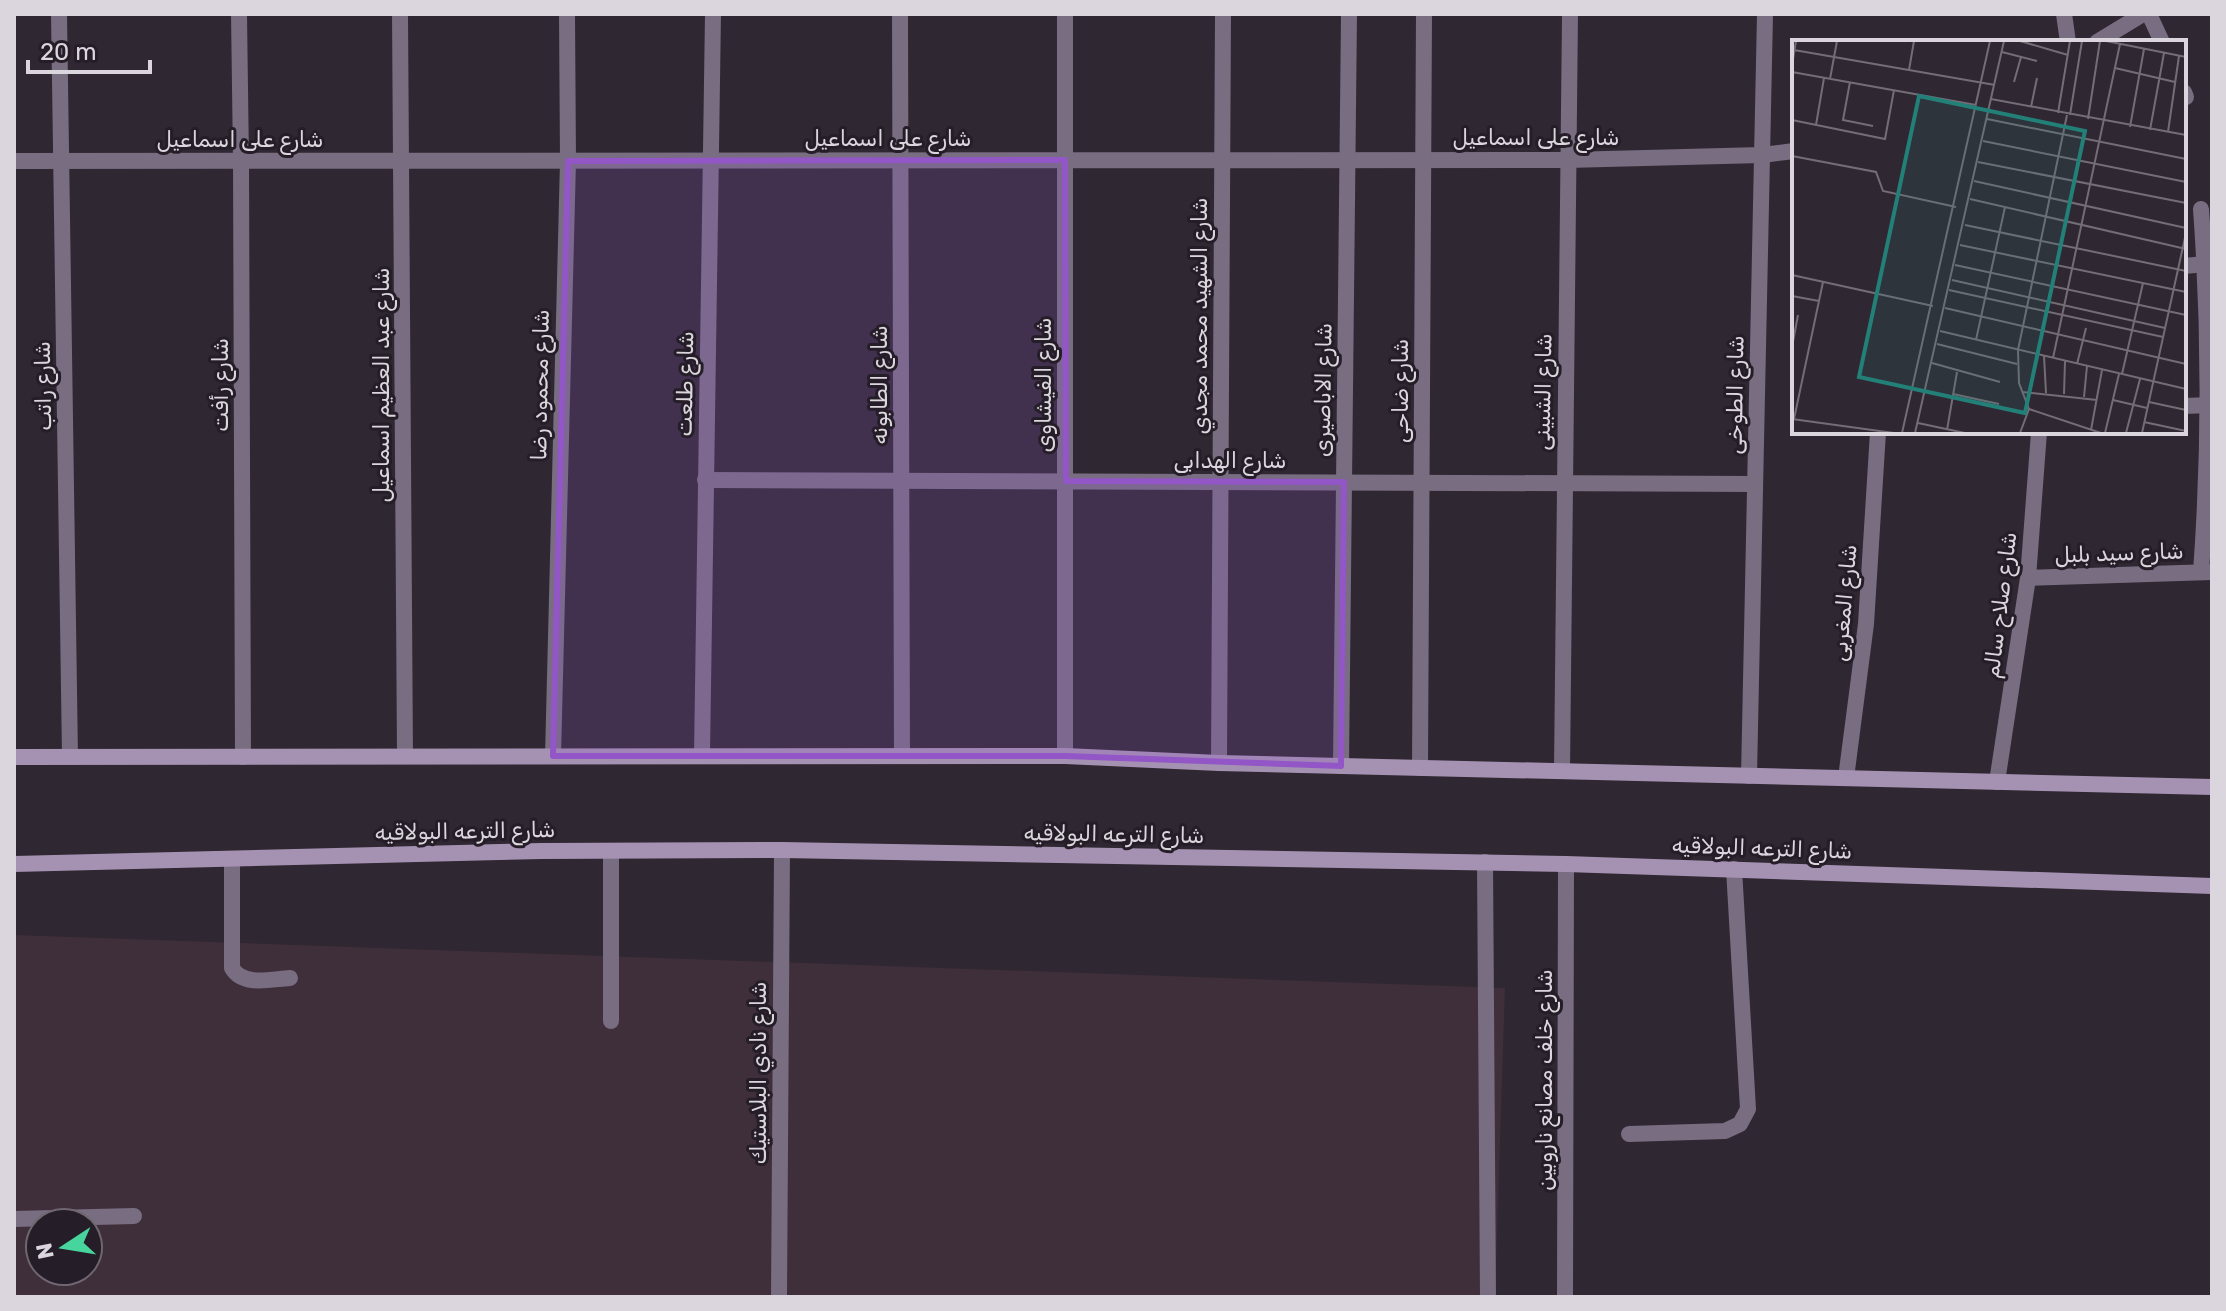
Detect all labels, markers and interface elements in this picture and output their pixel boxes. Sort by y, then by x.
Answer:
scale bar [28,24,150,74]
text: 20 m [40,38,97,66]
inset map [1792,40,2186,434]
street label: شارع على اسماعيل [1452,124,1620,153]
street label: شارع على اسماعيل [804,125,972,154]
street label: شارع على اسماعيل [156,126,324,155]
street label: شارع الشهيد محمد مجدي [1186,198,1215,434]
street label: شارع عبد العظيم اسماعيل [368,268,397,502]
street label: شارع محمود رضا [525,309,557,461]
street label: شارع الفيشاوى [1030,318,1059,452]
street label: شارع الاباصيرى [1308,323,1340,457]
street label: شارع الطابونه [866,325,895,445]
street label: شارع طلعت [671,331,701,437]
street label: شارع الشبينى [1528,333,1560,451]
street label: شارع الطوخى [1720,335,1752,455]
street label: شارع رأفت [207,338,236,432]
street label: شارع ضاحى [1387,339,1416,443]
street label: شارع راتب [29,341,59,431]
street label: شارع الهدابى [1174,447,1286,476]
street label: شارع صلاح سالم [1978,530,2024,680]
street label: شارع سيد بلبل [2054,537,2184,571]
street label: شارع المغربى [1825,543,1865,663]
street label: شارع الترعه البولاقيه [374,816,556,848]
street label: شارع الترعه البولاقيه [1023,819,1205,851]
street label: شارع الترعه البولاقيه [1671,831,1853,867]
street label: شارع خلف مصانع ناروبين [1531,969,1561,1191]
street label: شارع نادي البلاستيك [745,982,774,1164]
north arrow [24,1207,104,1287]
text: N [30,1241,60,1262]

